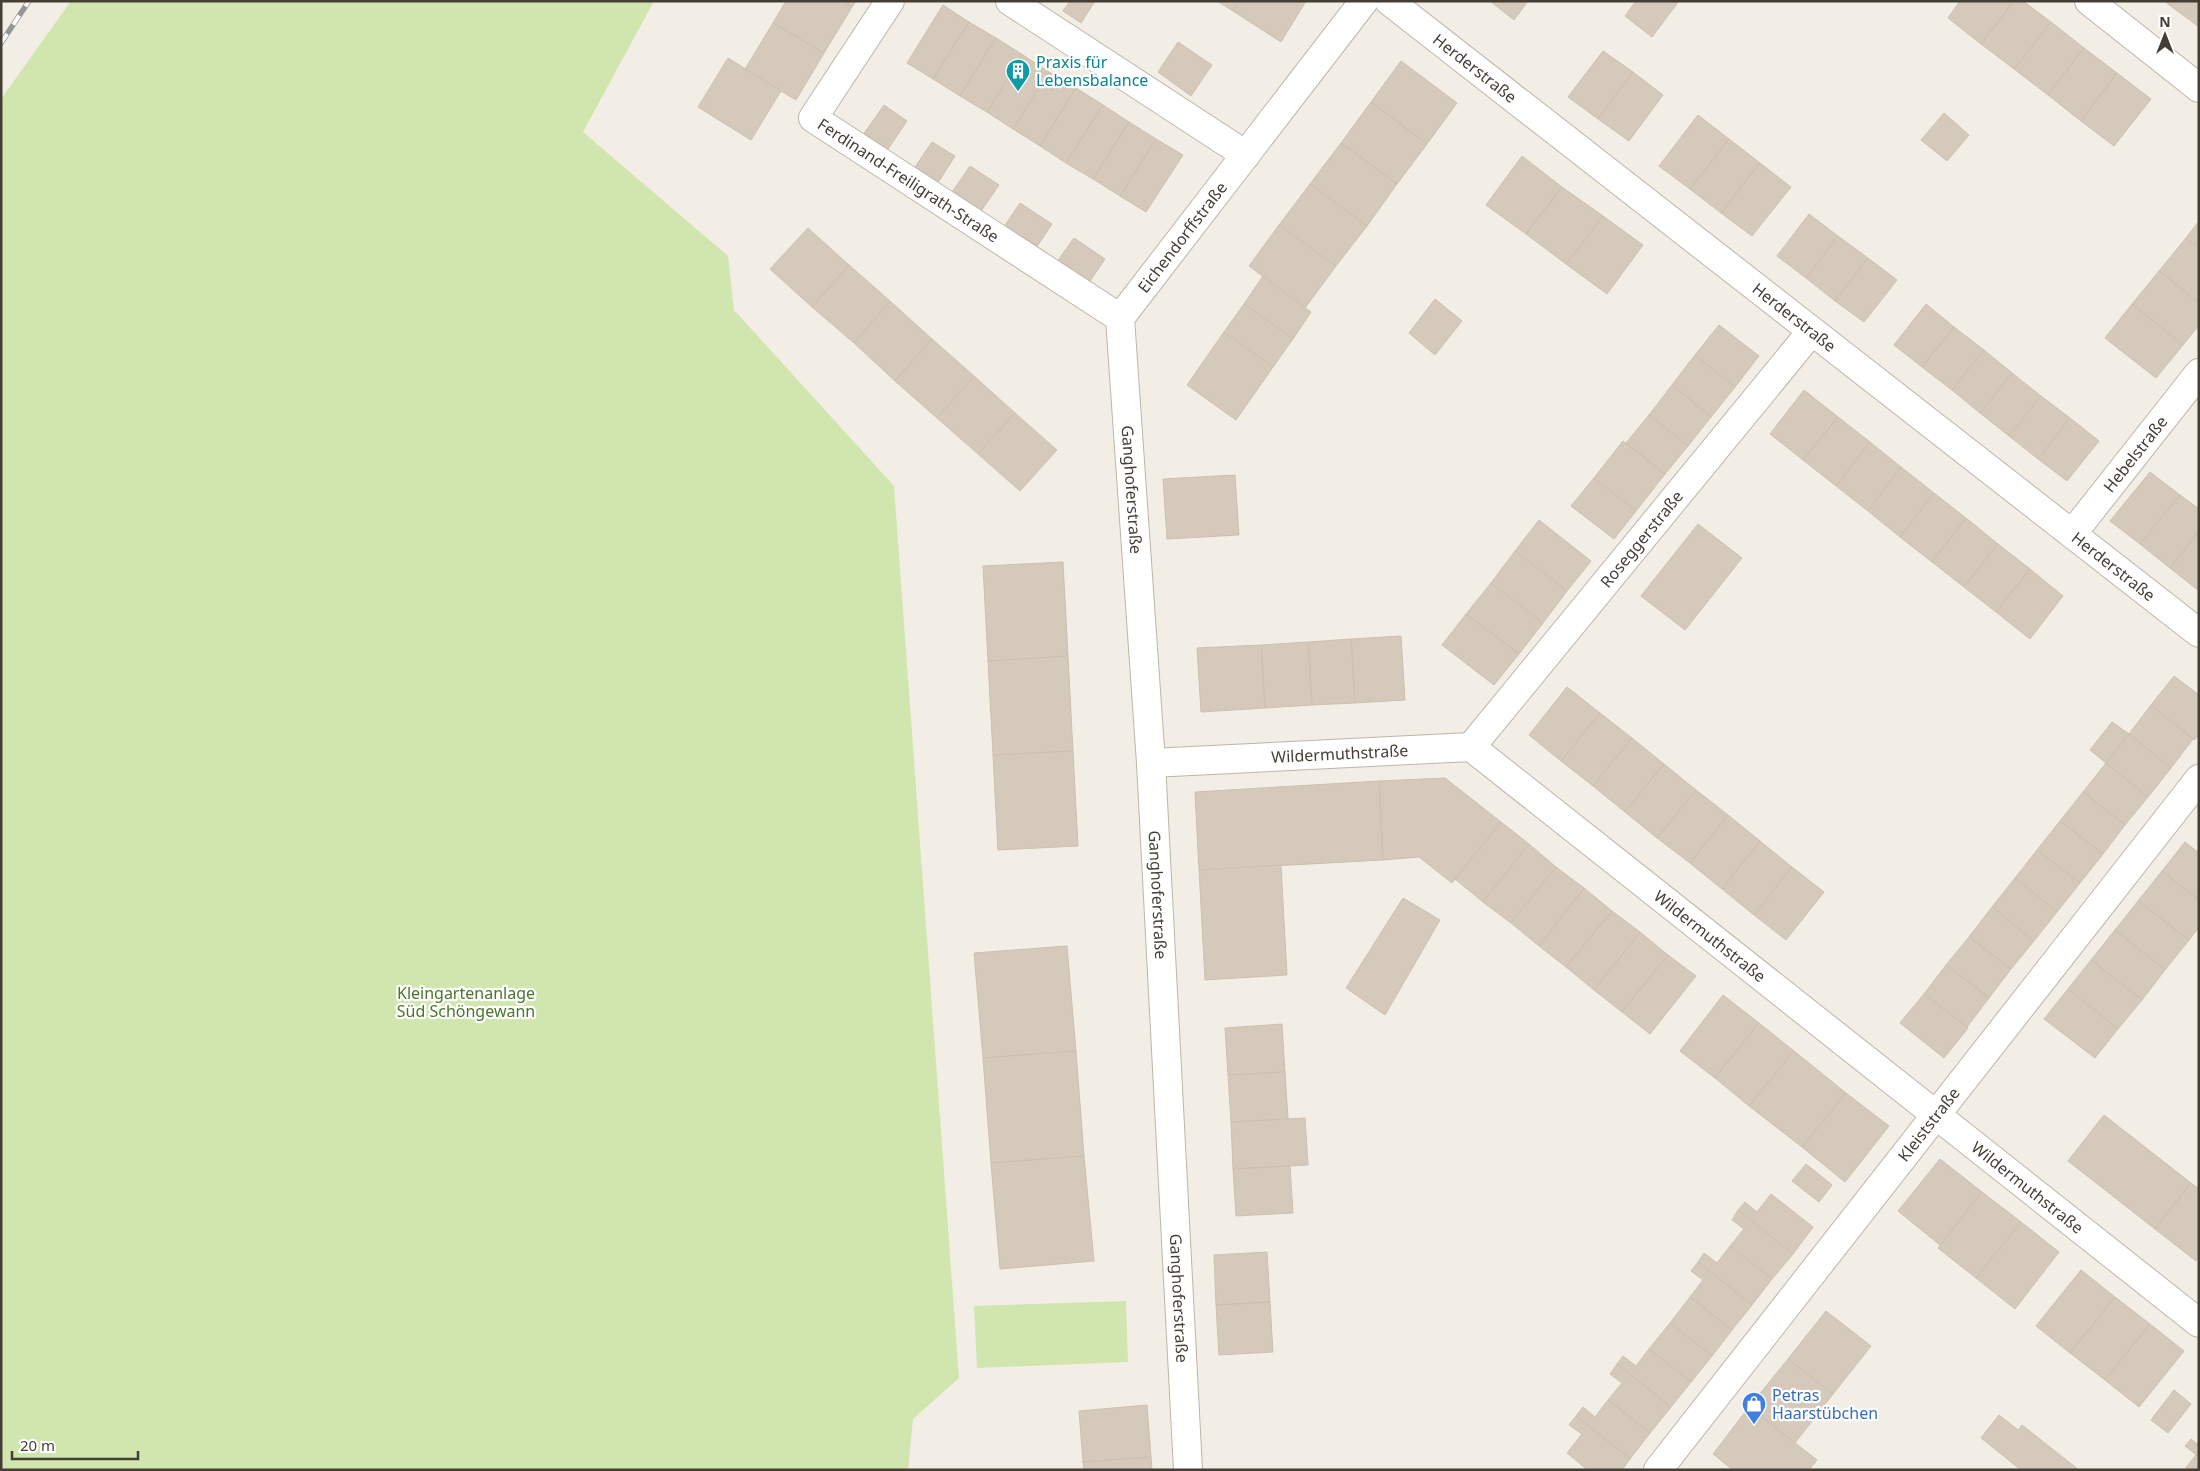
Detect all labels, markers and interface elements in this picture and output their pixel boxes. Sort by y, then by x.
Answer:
north arrow [2140,10,2190,60]
text: N [2159,12,2171,31]
street label: Herderstraße [1429,28,1521,108]
place label: Praxis für Lebensbalance [1036,51,1148,91]
building icon: Praxis für Lebensbalance [1005,58,1031,92]
street label: Ferdinand-Freiligrath-Straße [813,113,1003,247]
street label: Eichendorffstraße [1132,177,1232,297]
street label: Herderstraße [1748,278,1841,357]
street label: Hebelstraße [2098,411,2172,497]
street label: Ganghoferstraße [1116,424,1147,555]
street label: Roseggerstraße [1595,486,1688,592]
street label: Herderstraße [2067,527,2160,606]
street label: Wildermuthstraße [1271,739,1409,768]
street label: Ganghoferstraße [1144,830,1172,960]
street label: Wildermuthstraße [1649,885,1770,987]
park label: Kleingartenanlage Süd Schöngewann [397,982,535,1022]
street label: Kleiststraße [1893,1083,1965,1166]
street label: Wildermuthstraße [1967,1136,2088,1238]
street label: Ganghoferstraße [1165,1233,1193,1363]
place label: Petras Haarstübchen [1772,1384,1878,1424]
shop icon: Petras Haarstübchen [1741,1391,1767,1425]
scale bar [12,1428,139,1460]
text: 20 m [20,1435,55,1455]

